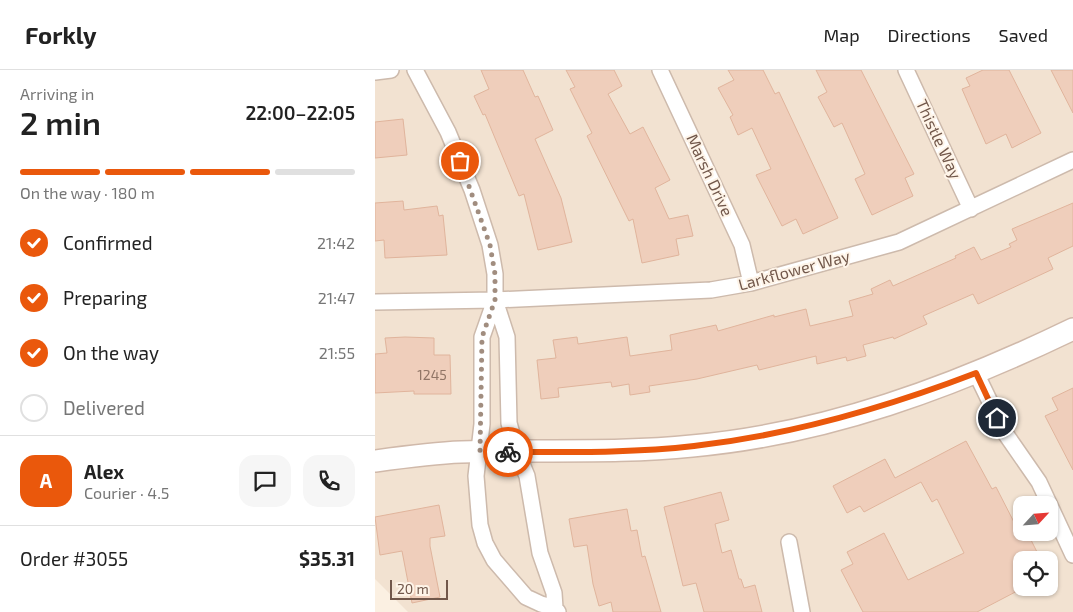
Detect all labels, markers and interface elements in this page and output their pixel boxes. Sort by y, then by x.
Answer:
text: Forkly [25,20,97,49]
text: Map [823,24,860,46]
text: Directions [888,24,971,46]
text: Saved [999,24,1048,46]
text: Arriving in [20,84,94,103]
street label: Thistle Way [913,96,966,182]
text: 22:00–22:05 [245,101,355,124]
text: 2 min [20,103,101,141]
street label: Marsh Drive [683,131,738,219]
pin [439,140,481,182]
icon: bag [446,147,474,175]
text: On the way · 180 m [20,183,155,202]
icon: check [20,229,48,257]
text: Confirmed [63,231,153,254]
text: 21:42 [317,233,355,252]
street label: Larkflower Way [736,245,852,294]
icon: check [20,284,48,312]
text: Preparing [63,286,147,309]
text: 21:47 [318,288,355,307]
icon: check [20,339,48,367]
text: On the way [63,341,159,364]
text: 21:55 [319,343,355,362]
house number: 1245 [417,366,447,383]
text: Delivered [63,396,145,419]
pin [976,397,1018,439]
icon: home [983,404,1011,432]
courier [483,427,533,477]
icon: bike [494,438,522,466]
button: chat [239,455,291,507]
button: phone [303,455,355,507]
text: Alex [84,460,124,483]
text: A [40,469,52,492]
text: Courier · 4.5 [84,483,169,502]
north arrow [1013,496,1057,541]
map controls [1013,496,1058,596]
text: Order #3055 [20,547,128,570]
text: $35.31 [299,547,355,570]
button: locate [1013,551,1058,596]
scale bar [390,577,447,600]
text: 20 m [397,580,429,597]

